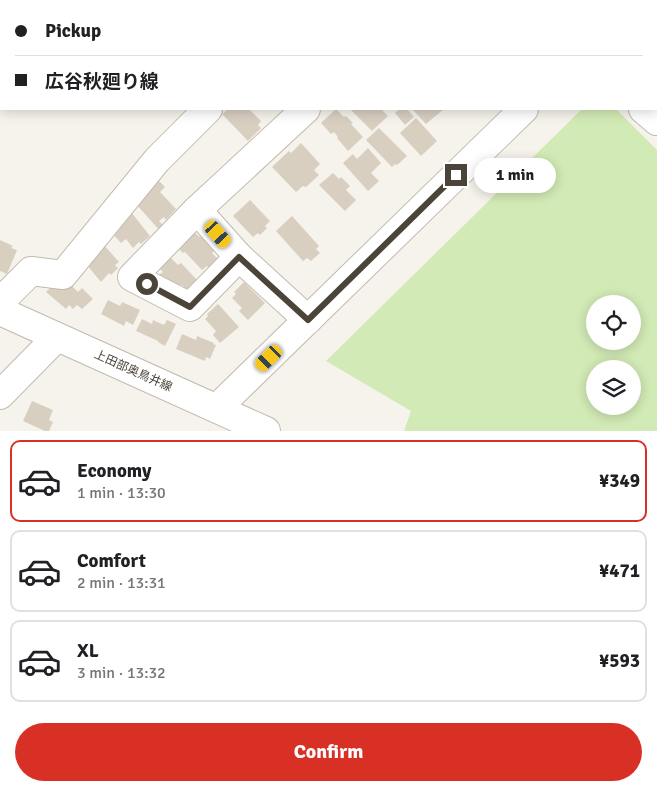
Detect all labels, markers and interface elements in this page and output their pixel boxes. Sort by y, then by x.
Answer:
text: Pickup [45,19,101,43]
text: 広谷秋廻り線 [45,70,159,94]
callout: 1 min [474,158,556,192]
route end [445,164,467,186]
text: 1 min [496,165,534,185]
car [202,218,233,250]
route start [136,273,158,295]
map controls [586,295,641,415]
button: locate [586,295,641,350]
car [252,342,285,374]
street label: 上田部奥鳥井線 [92,347,174,395]
button: layers [586,360,641,415]
icon: car [17,459,62,504]
text: Economy [77,459,151,483]
text: ¥349 [599,469,640,493]
text: 1 min · 13:30 [77,483,166,503]
icon: car [17,549,62,594]
text: Comfort [77,549,146,573]
text: ¥471 [599,559,640,583]
text: 2 min · 13:31 [77,573,166,593]
icon: car [17,639,62,684]
text: XL [77,639,99,663]
text: ¥593 [599,649,640,673]
text: 3 min · 13:32 [77,663,166,683]
button: Confirm [15,723,642,781]

